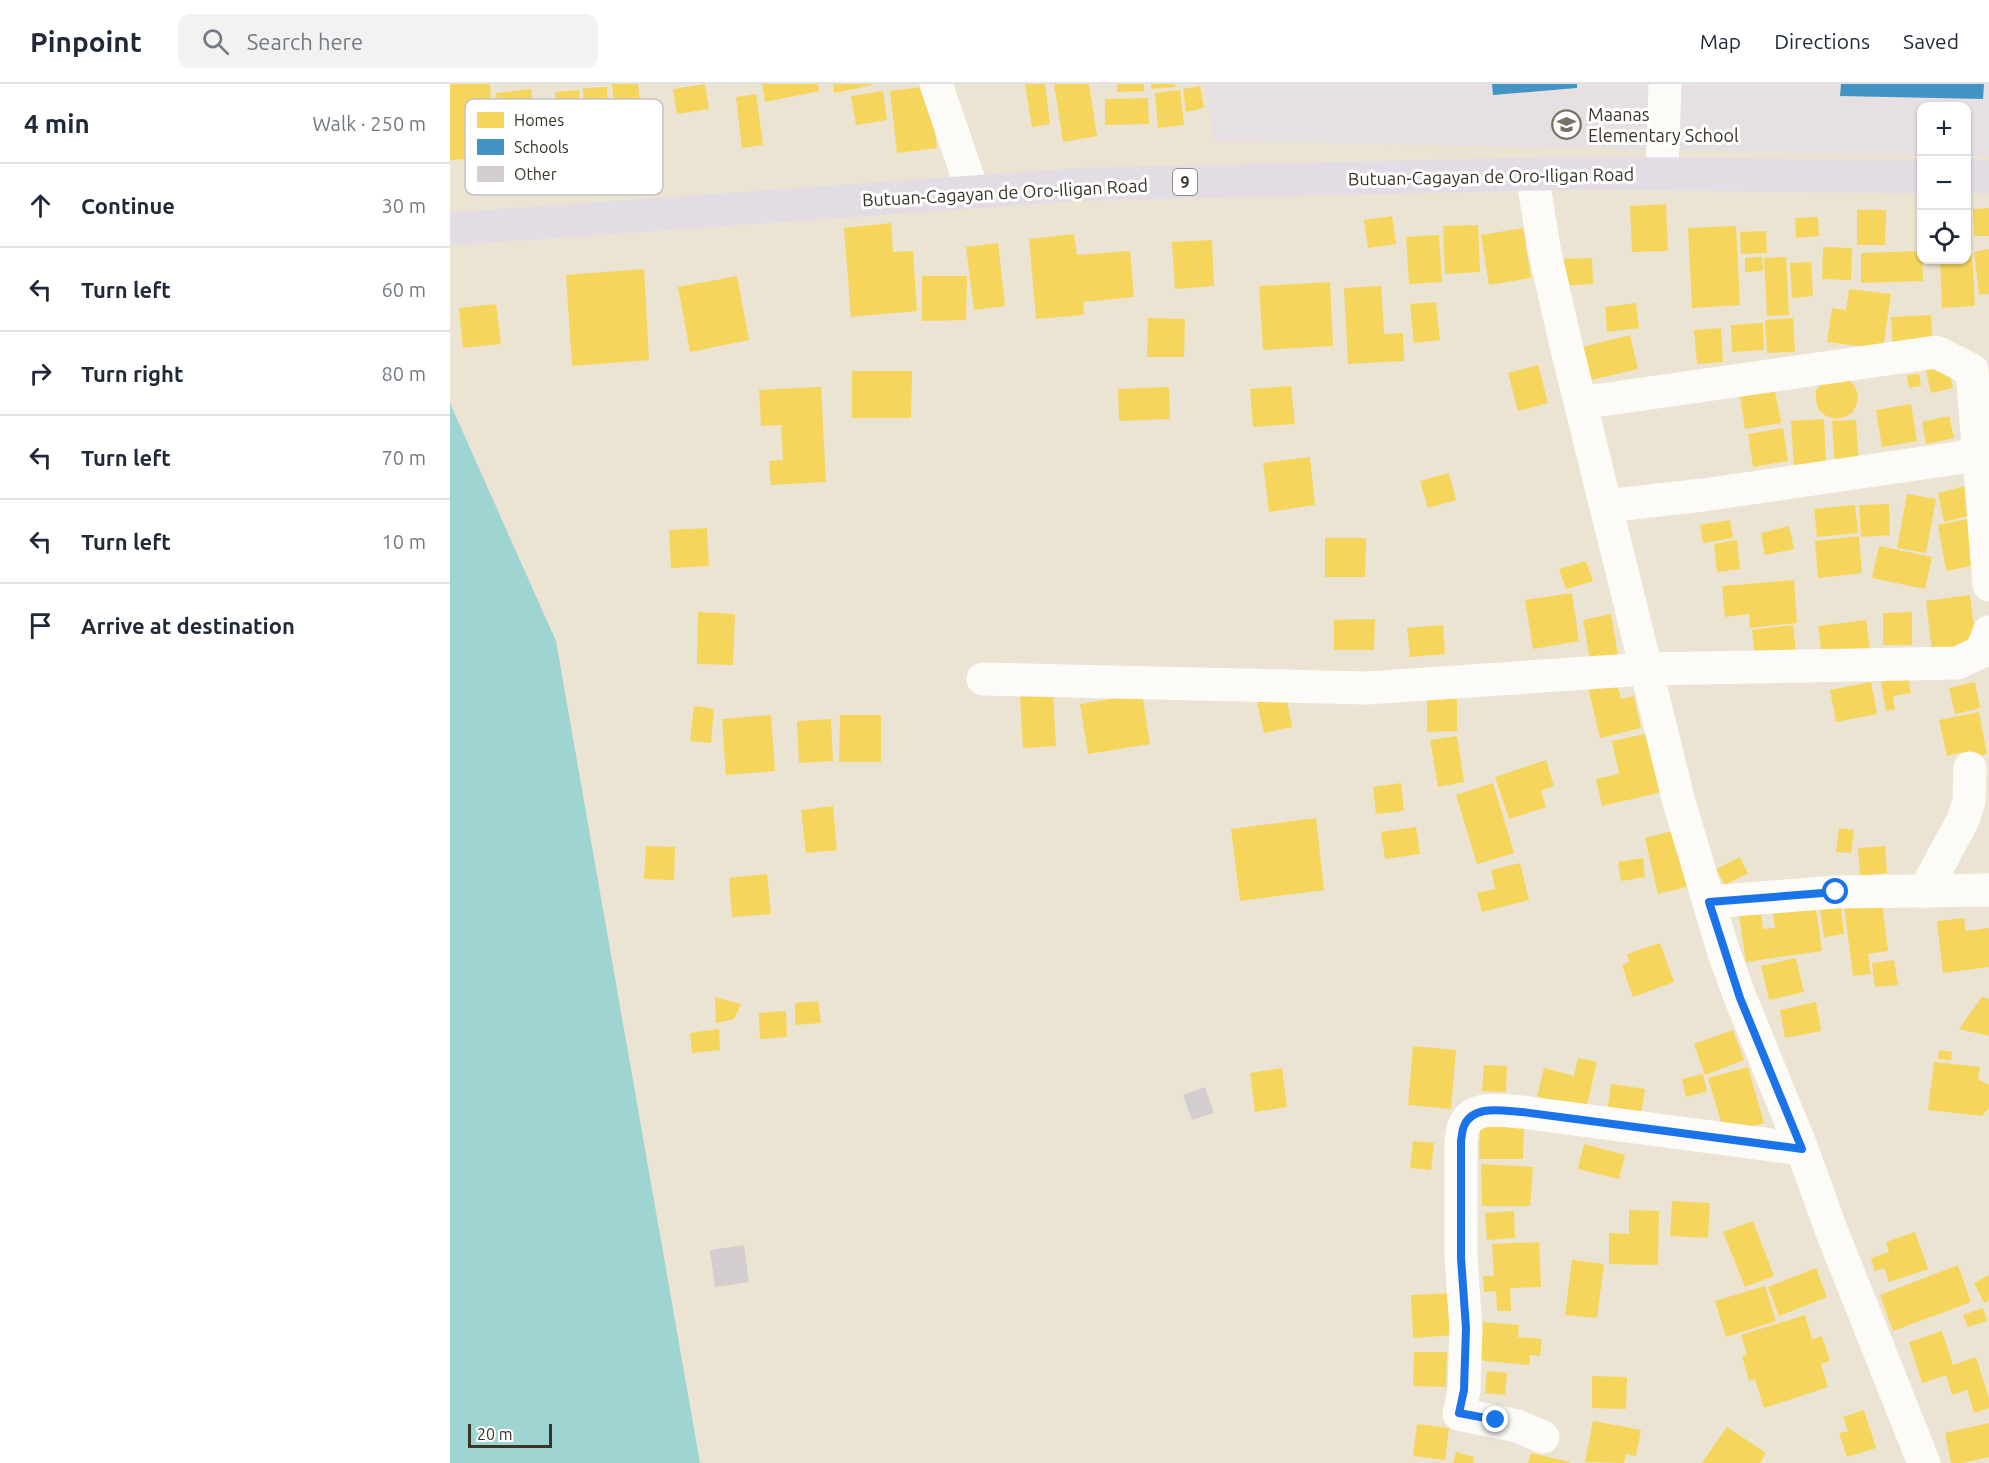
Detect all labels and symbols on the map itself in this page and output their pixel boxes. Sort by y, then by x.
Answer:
legend [465,99,663,195]
place label: Maanas Elementary School [1588,104,1739,145]
school or university icon: Maanas Elementary School [1551,108,1583,140]
text: Homes [514,111,564,129]
text: Schools [514,138,569,156]
street label: Butuan-Cagayan de Oro-Iligan Road [1348,164,1634,188]
text: Other [514,165,557,183]
road number: 9 [1173,169,1197,195]
street label: Butuan-Cagayan de Oro-Iligan Road [862,175,1148,209]
route start [1822,878,1848,904]
route end [1482,1406,1508,1432]
scale bar [468,1421,552,1448]

